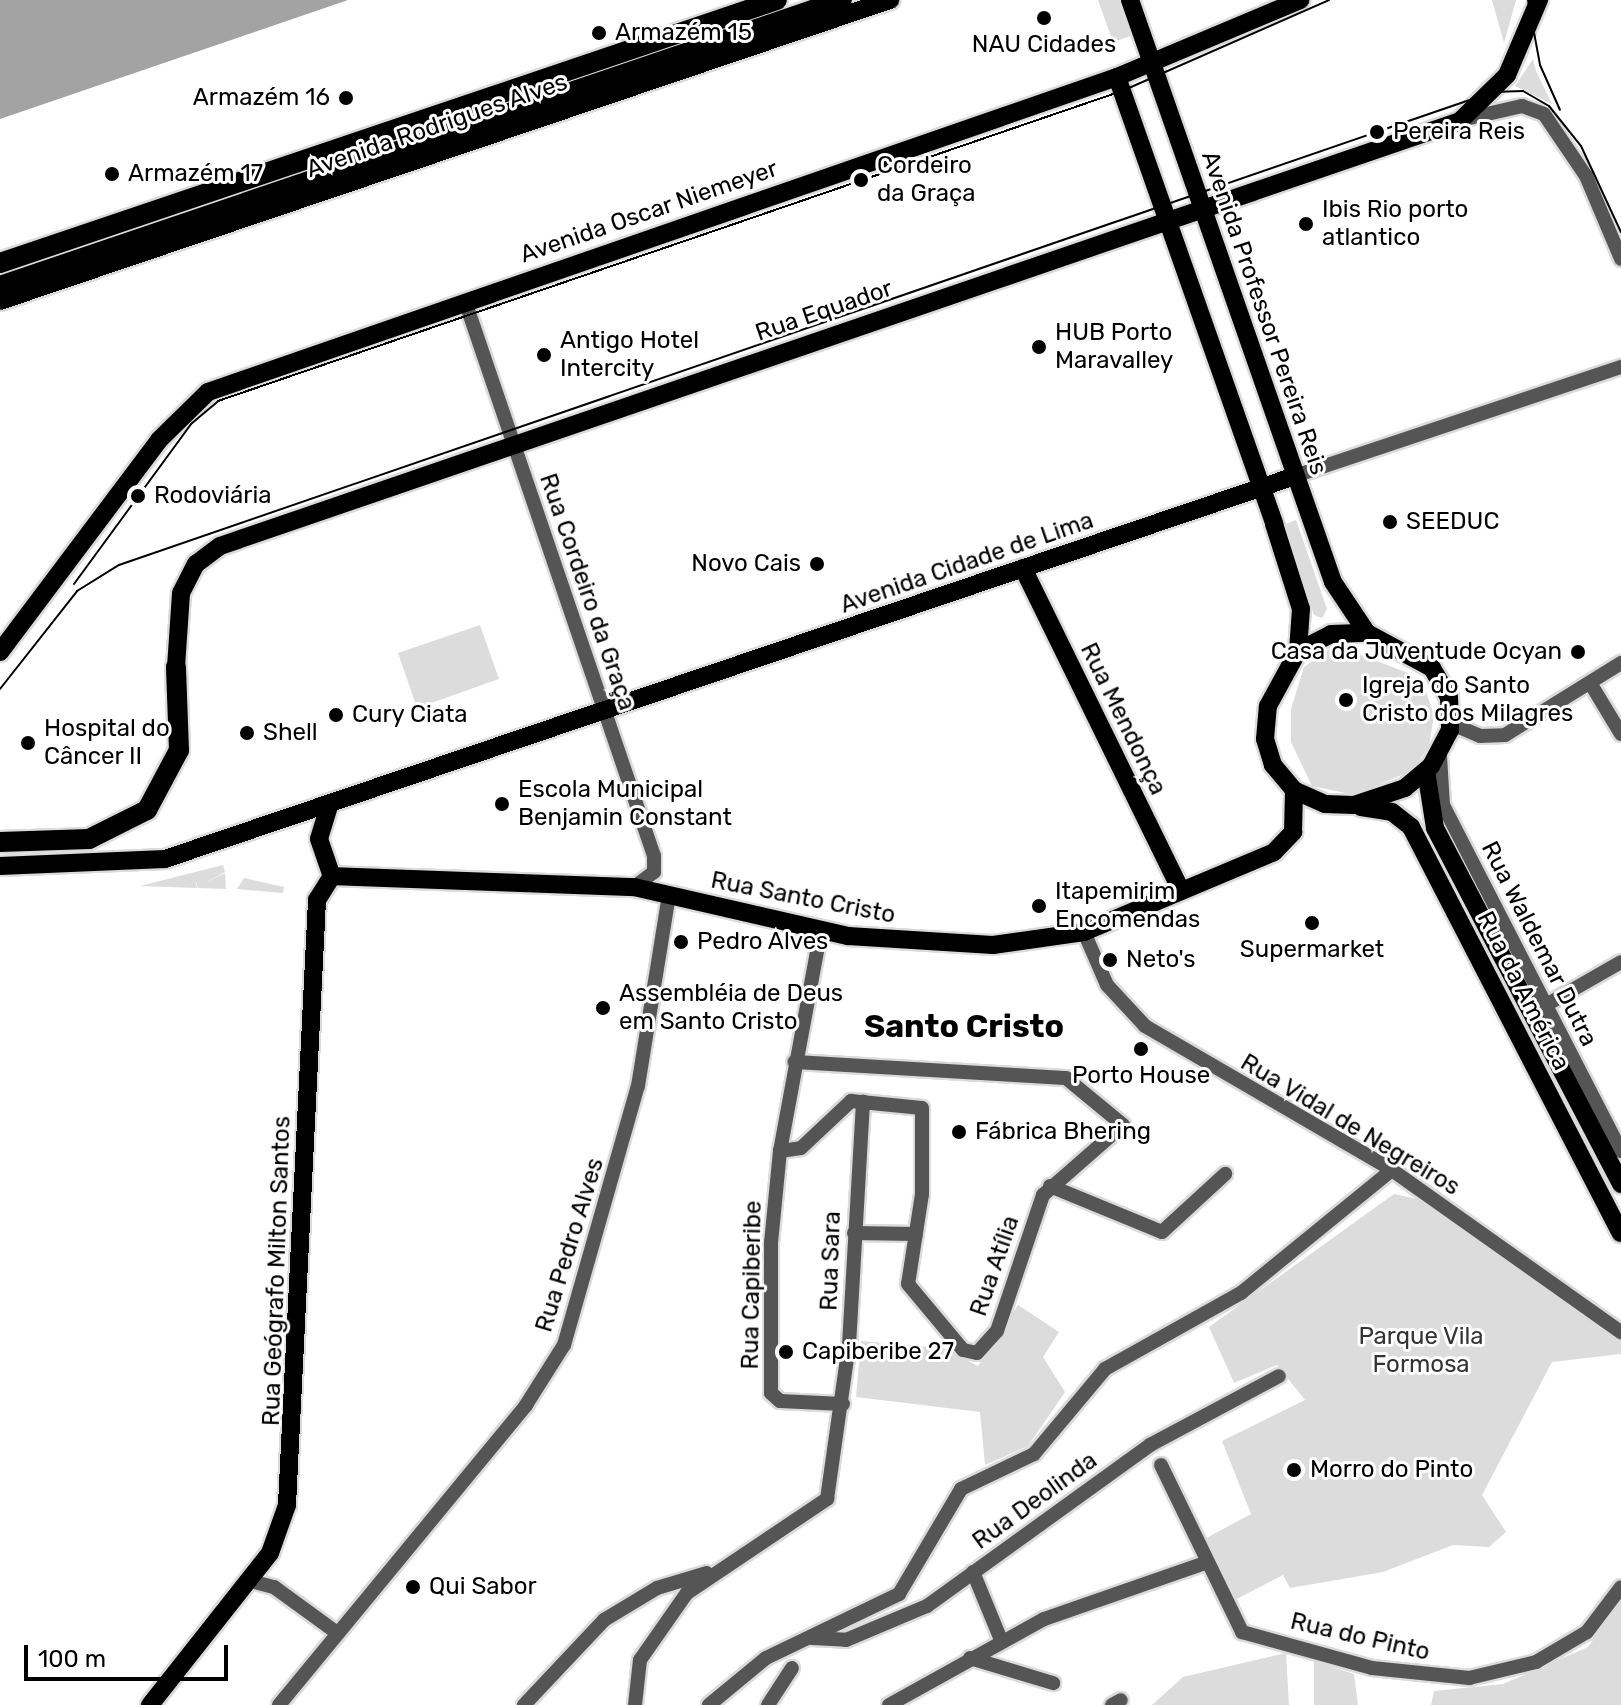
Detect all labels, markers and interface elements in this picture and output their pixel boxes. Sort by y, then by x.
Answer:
marker: NAU Cidades [1035,9,1053,27]
place label: Armazém 15 [615,19,752,47]
marker: Armazém 15 [590,24,608,42]
place label: NAU Cidades [972,31,1116,59]
street label: Avenida Rodrigues Alves [302,68,572,184]
place label: Armazém 16 [193,84,330,112]
marker: Armazém 16 [337,89,355,107]
place label: Pereira Reis [1393,118,1525,146]
marker: Pereira Reis [1368,123,1386,141]
street label: Avenida Professor Pereira Reis [1195,147,1333,479]
place label: Cordeiro da Graça [877,152,975,208]
street label: Avenida Oscar Niemeyer [516,154,782,270]
place label: Armazém 17 [128,160,263,188]
marker: Armazém 17 [103,165,121,183]
marker: Cordeiro da Graça [852,171,870,189]
place label: Ibis Rio porto atlantico [1322,196,1468,252]
marker: Ibis Rio porto atlantico [1297,215,1315,233]
street label: Rua Equador [752,274,896,348]
place label: HUB Porto Maravalley [1055,319,1173,375]
place label: Antigo Hotel Intercity [560,327,699,383]
marker: HUB Porto Maravalley [1030,338,1048,356]
marker: Antigo Hotel Intercity [535,346,553,364]
street label: Rua Cordeiro da Graça [533,470,641,714]
place label: Rodoviária [154,482,271,510]
marker: Rodoviária [129,487,147,505]
street label: Avenida Cidade de Lima [837,506,1097,620]
place label: SEEDUC [1406,508,1499,536]
marker: SEEDUC [1381,513,1399,531]
place label: Novo Cais [691,550,801,578]
marker: Novo Cais [808,555,826,573]
street label: Rua Mendonça [1074,638,1172,800]
place label: Casa da Juventude Ocyan [1271,638,1562,666]
marker: Casa da Juventude Ocyan [1569,643,1587,661]
place label: Igreja do Santo Cristo dos Milagres [1362,672,1573,728]
marker: Igreja do Santo Cristo dos Milagres [1337,691,1355,709]
place label: Cury Ciata [352,701,468,729]
marker: Cury Ciata [327,706,345,724]
place label: Hospital do Câncer II [44,715,170,771]
place label: Shell [263,719,318,747]
marker: Shell [238,724,256,742]
marker: Hospital do Câncer II [19,734,37,752]
place label: Escola Municipal Benjamin Constant [518,776,732,832]
marker: Escola Municipal Benjamin Constant [493,795,511,813]
street label: Rua Waldemar Dutra [1475,836,1603,1052]
street label: Rua Santo Cristo [708,866,898,930]
place label: Itapemirim Encomendas [1055,878,1200,934]
marker: Itapemirim Encomendas [1030,897,1048,915]
street label: Rua da América [1470,907,1576,1075]
marker: Supermarket [1303,914,1321,932]
place label: Pedro Alves [697,928,829,956]
marker: Pedro Alves [672,933,690,951]
place label: Supermarket [1240,936,1384,964]
place label: Neto's [1126,946,1195,974]
marker: Neto's [1101,951,1119,969]
place label: Assembléia de Deus em Santo Cristo [619,980,843,1036]
marker: Assembléia de Deus em Santo Cristo [594,999,612,1017]
district label: Santo Cristo [864,1007,1064,1045]
marker: Porto House [1132,1040,1150,1058]
street label: Rua Vidal de Negreiros [1235,1048,1465,1202]
place label: Porto House [1072,1062,1210,1090]
street label: Rua Geógrafo Milton Santos [257,1116,297,1426]
place label: Fábrica Bhering [975,1118,1151,1146]
marker: Fábrica Bhering [950,1123,968,1141]
street label: Rua Pedro Alves [530,1154,610,1336]
street label: Rua Capiberibe [736,1200,768,1370]
street label: Rua Sara [815,1211,847,1311]
street label: Rua Atília [964,1212,1026,1320]
park label: Parque Vila Formosa [1358,1323,1484,1379]
place label: Capiberibe 27 [802,1338,954,1366]
marker: Capiberibe 27 [777,1343,795,1361]
street label: Rua Deolinda [967,1446,1103,1556]
place label: Morro do Pinto [1310,1456,1473,1484]
marker: Morro do Pinto [1285,1461,1303,1479]
place label: Qui Sabor [429,1573,537,1601]
marker: Qui Sabor [404,1578,422,1596]
street label: Rua do Pinto [1288,1607,1432,1667]
scale bar [28,1629,232,1679]
text: 100 m [38,1645,106,1673]

